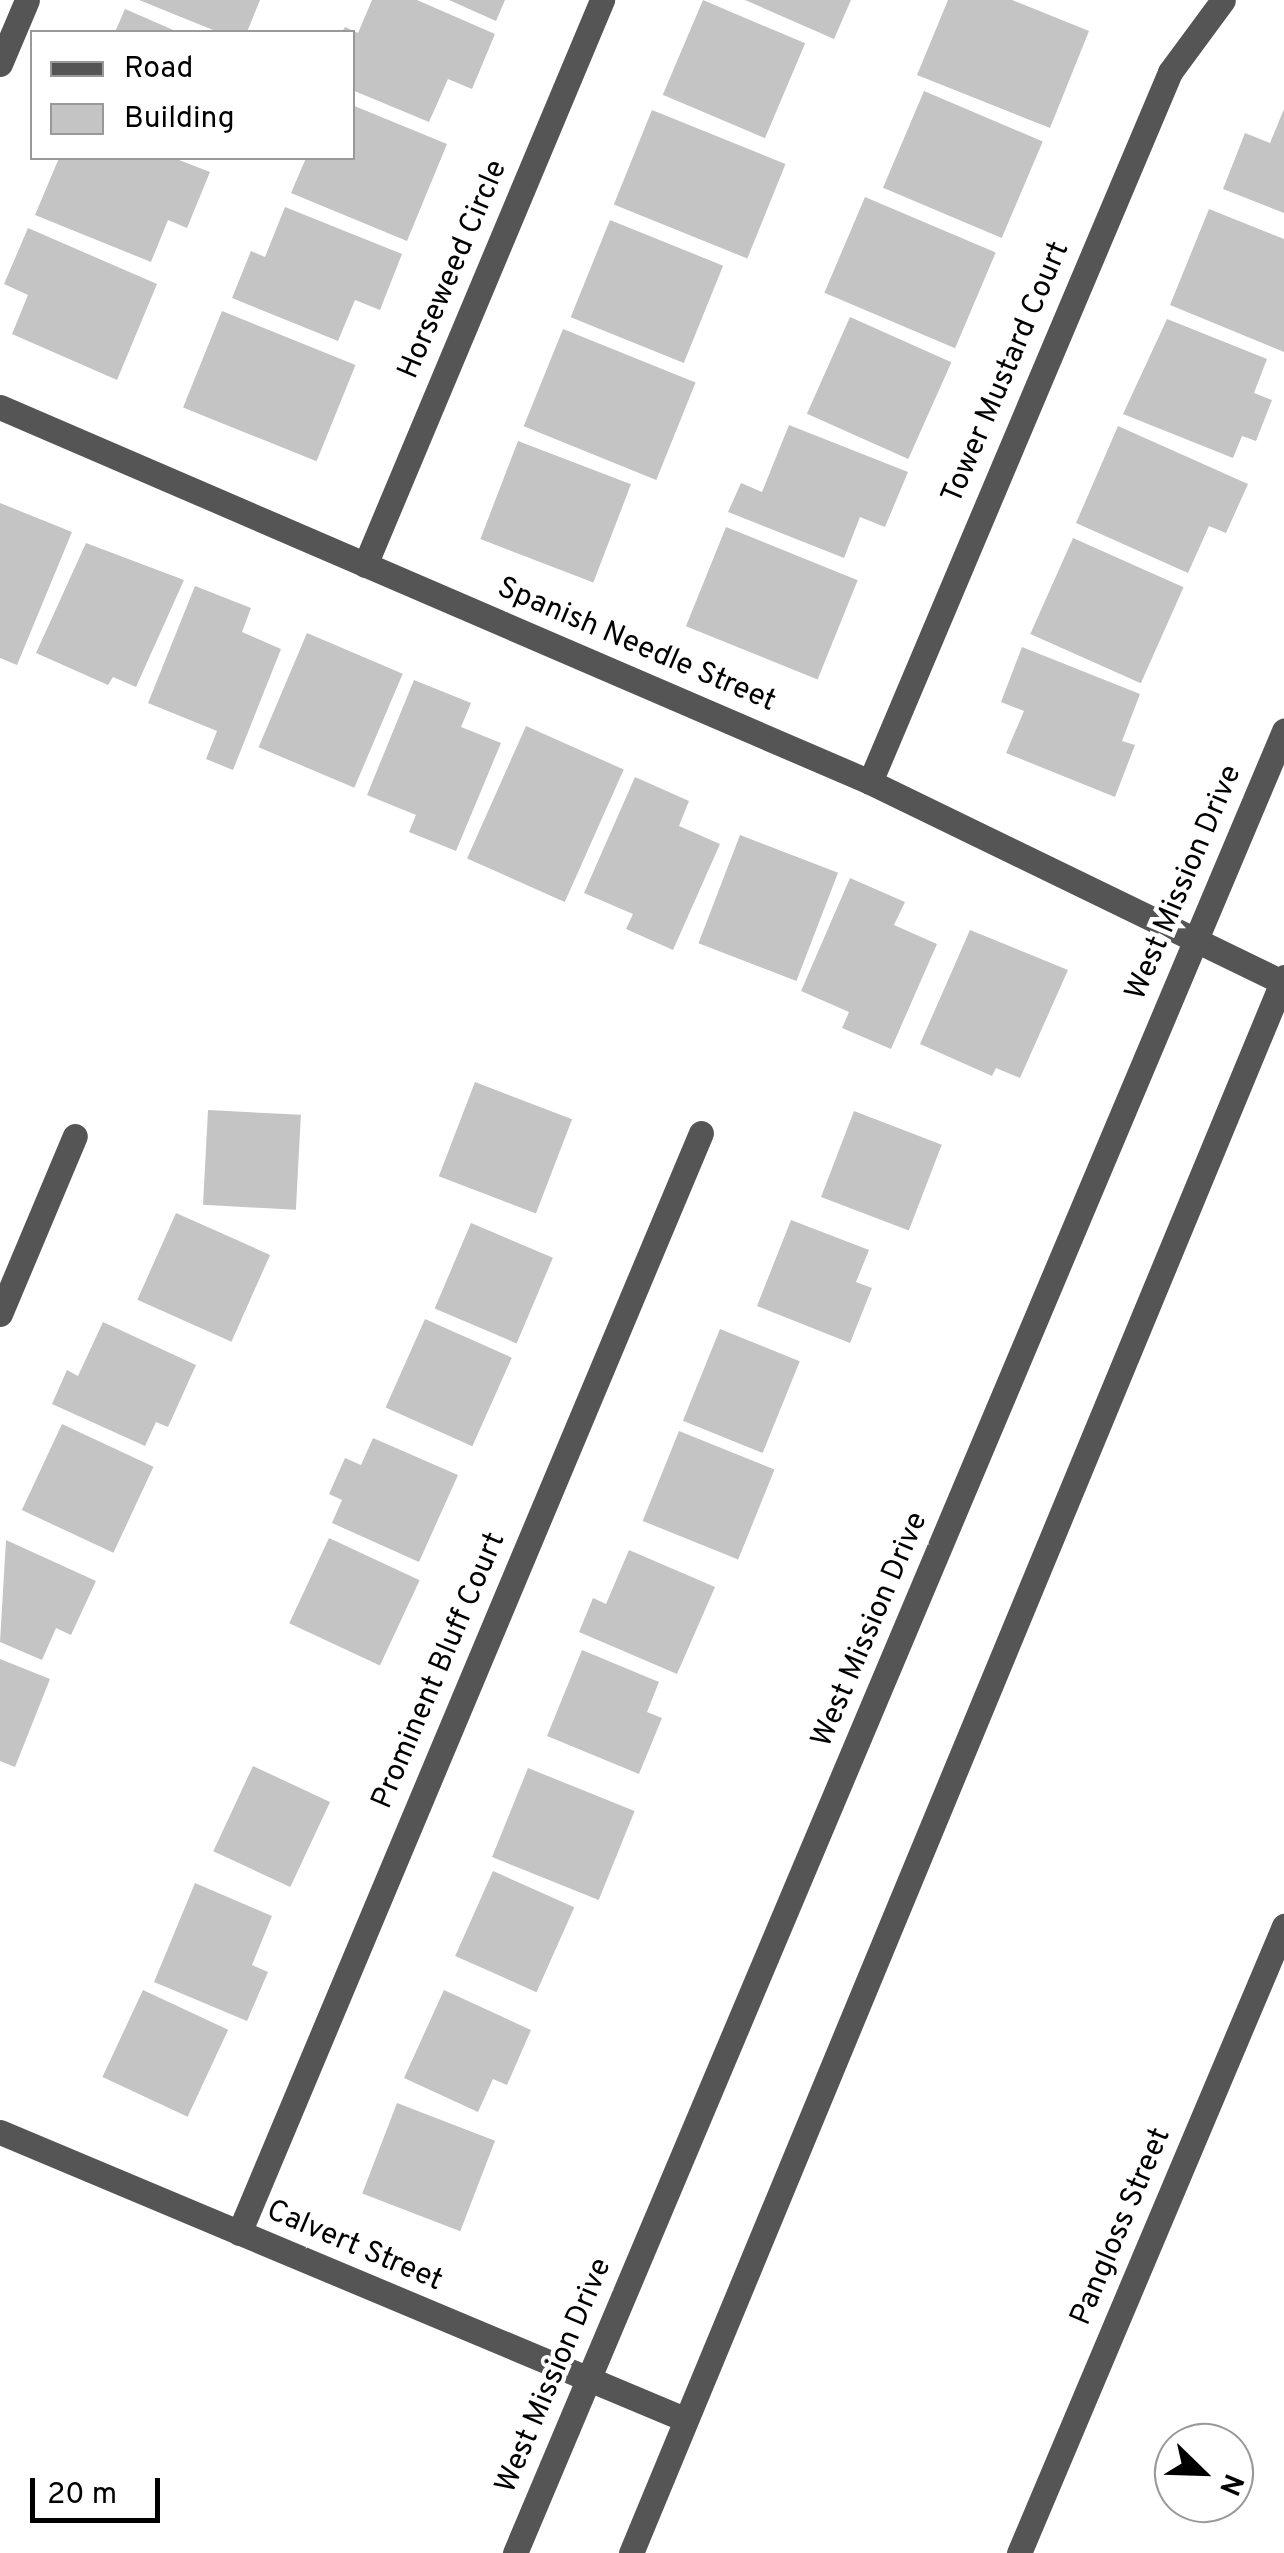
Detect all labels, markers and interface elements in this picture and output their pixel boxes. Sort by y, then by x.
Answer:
legend [30,30,355,160]
text: Road [124,51,193,88]
text: Building [124,101,235,138]
street label: Horseweed Circle [392,155,516,385]
street label: Tower Mustard Court [935,237,1079,509]
street label: Spanish Needle Street [491,571,781,721]
street label: West Mission Drive [1119,760,1251,1006]
street label: West Mission Drive [805,1507,937,1753]
street label: Prominent Bluff Court [365,1527,515,1815]
street label: Pangloss Street [1064,2123,1180,2331]
street label: Calvert Street [261,2194,447,2300]
street label: West Mission Drive [489,2253,621,2499]
north arrow [1154,2423,1254,2523]
scale bar [35,2458,165,2520]
text: N [1209,2468,1250,2500]
text: 20 m [47,2477,117,2514]

